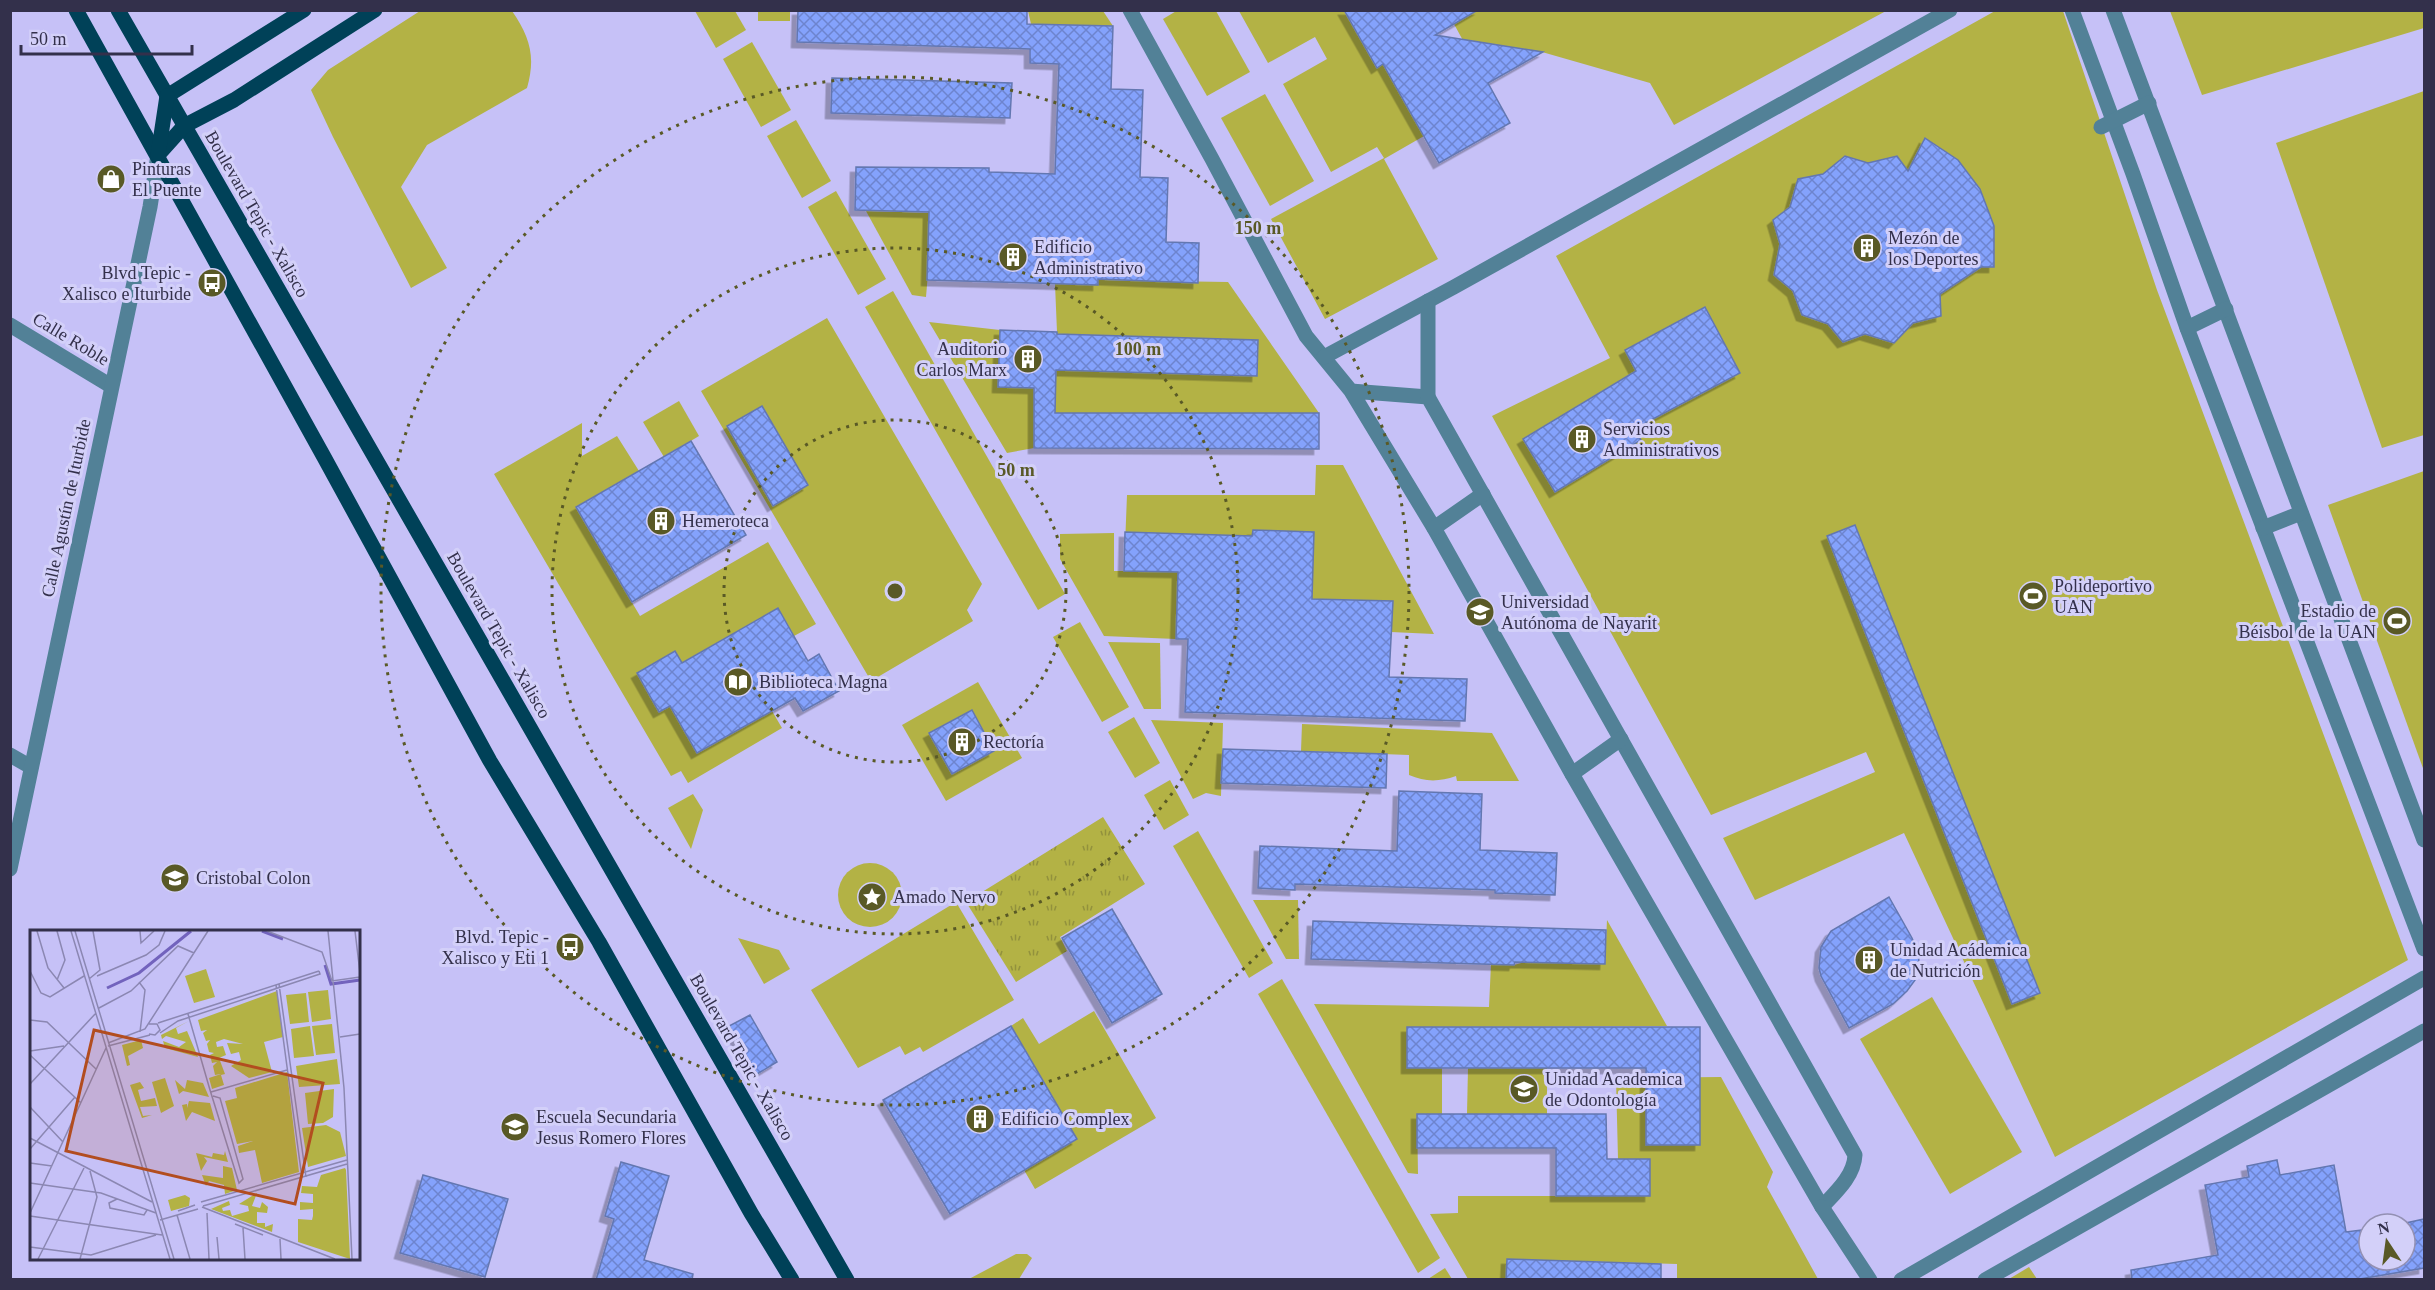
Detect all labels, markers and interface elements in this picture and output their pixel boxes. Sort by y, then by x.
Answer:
scale bar [21,18,192,56]
text: 50 m [30,29,67,49]
street label: Boulevard Tepic - Xalisco [201,127,313,301]
place label: Pinturas El Puente [132,159,202,200]
shop icon: Pinturas El Puente [95,163,127,195]
text: 150 m [1235,218,1281,238]
place label: Mezón de los Deportes [1888,228,1978,269]
building icon: Mezón de los Deportes [1851,232,1883,264]
place label: Edificio Administrativo [1034,237,1143,278]
building icon: Edificio Administrativo [997,241,1029,273]
place label: Blvd Tepic - Xalisco e Iturbide [62,263,191,304]
bus stop icon: Blvd Tepic - Xalisco e Iturbide [196,267,228,299]
street label: Calle Roble [29,308,113,370]
place label: Auditorio Carlos Marx [917,339,1007,380]
text: 100 m [1115,339,1161,359]
building icon: Auditorio Carlos Marx [1012,343,1044,375]
street label: Calle Agustín de Iturbide [37,417,95,599]
place label: Servicios Administrativos [1603,419,1719,460]
building icon: Servicios Administrativos [1566,423,1598,455]
text: 50 m [997,460,1035,480]
building icon: Hemeroteca [645,505,677,537]
place label: Hemeroteca [682,511,769,531]
street label: Boulevard Tepic - Xalisco [443,548,555,722]
place label: Polideportivo UAN [2054,576,2152,617]
sports icon: Polideportivo UAN [2017,580,2049,612]
centre of rings [885,581,905,601]
place label: Universidad Autónoma de Nayarit [1501,592,1657,633]
school or university icon: Universidad Autónoma de Nayarit [1464,596,1496,628]
place label: Estadio de Béisbol de la UAN [2239,601,2376,642]
sports icon: Estadio de Béisbol de la UAN [2381,605,2413,637]
library icon: Biblioteca Magna [722,666,754,698]
place label: Biblioteca Magna [759,672,887,692]
building icon: Rectoría [946,726,978,758]
place label: Rectoría [983,732,1044,752]
school or university icon: Cristobal Colon [159,862,191,894]
place label: Cristobal Colon [196,868,311,888]
place icon: Amado Nervo [856,881,888,913]
place label: Amado Nervo [893,887,995,907]
place label: Blvd. Tepic - Xalisco y Eti 1 [442,927,549,968]
inset map [30,930,360,1260]
bus stop icon: Blvd. Tepic - Xalisco y Eti 1 [554,931,586,963]
place label: Unidad Acádemica de Nutrición [1890,940,2027,981]
building icon: Unidad Acádemica de Nutrición [1853,944,1885,976]
street label: Boulevard Tepic - Xalisco [686,970,798,1144]
place label: Unidad Academica de Odontología [1545,1069,1682,1110]
school or university icon: Unidad Academica de Odontología [1508,1073,1540,1105]
building icon: Edificio Complex [964,1103,996,1135]
place label: Escuela Secundaria Jesus Romero Flores [536,1107,686,1148]
place label: Edificio Complex [1001,1109,1129,1129]
school or university icon: Escuela Secundaria Jesus Romero Flores [499,1111,531,1143]
north arrow [2357,1212,2417,1272]
text: N [2376,1218,2392,1237]

